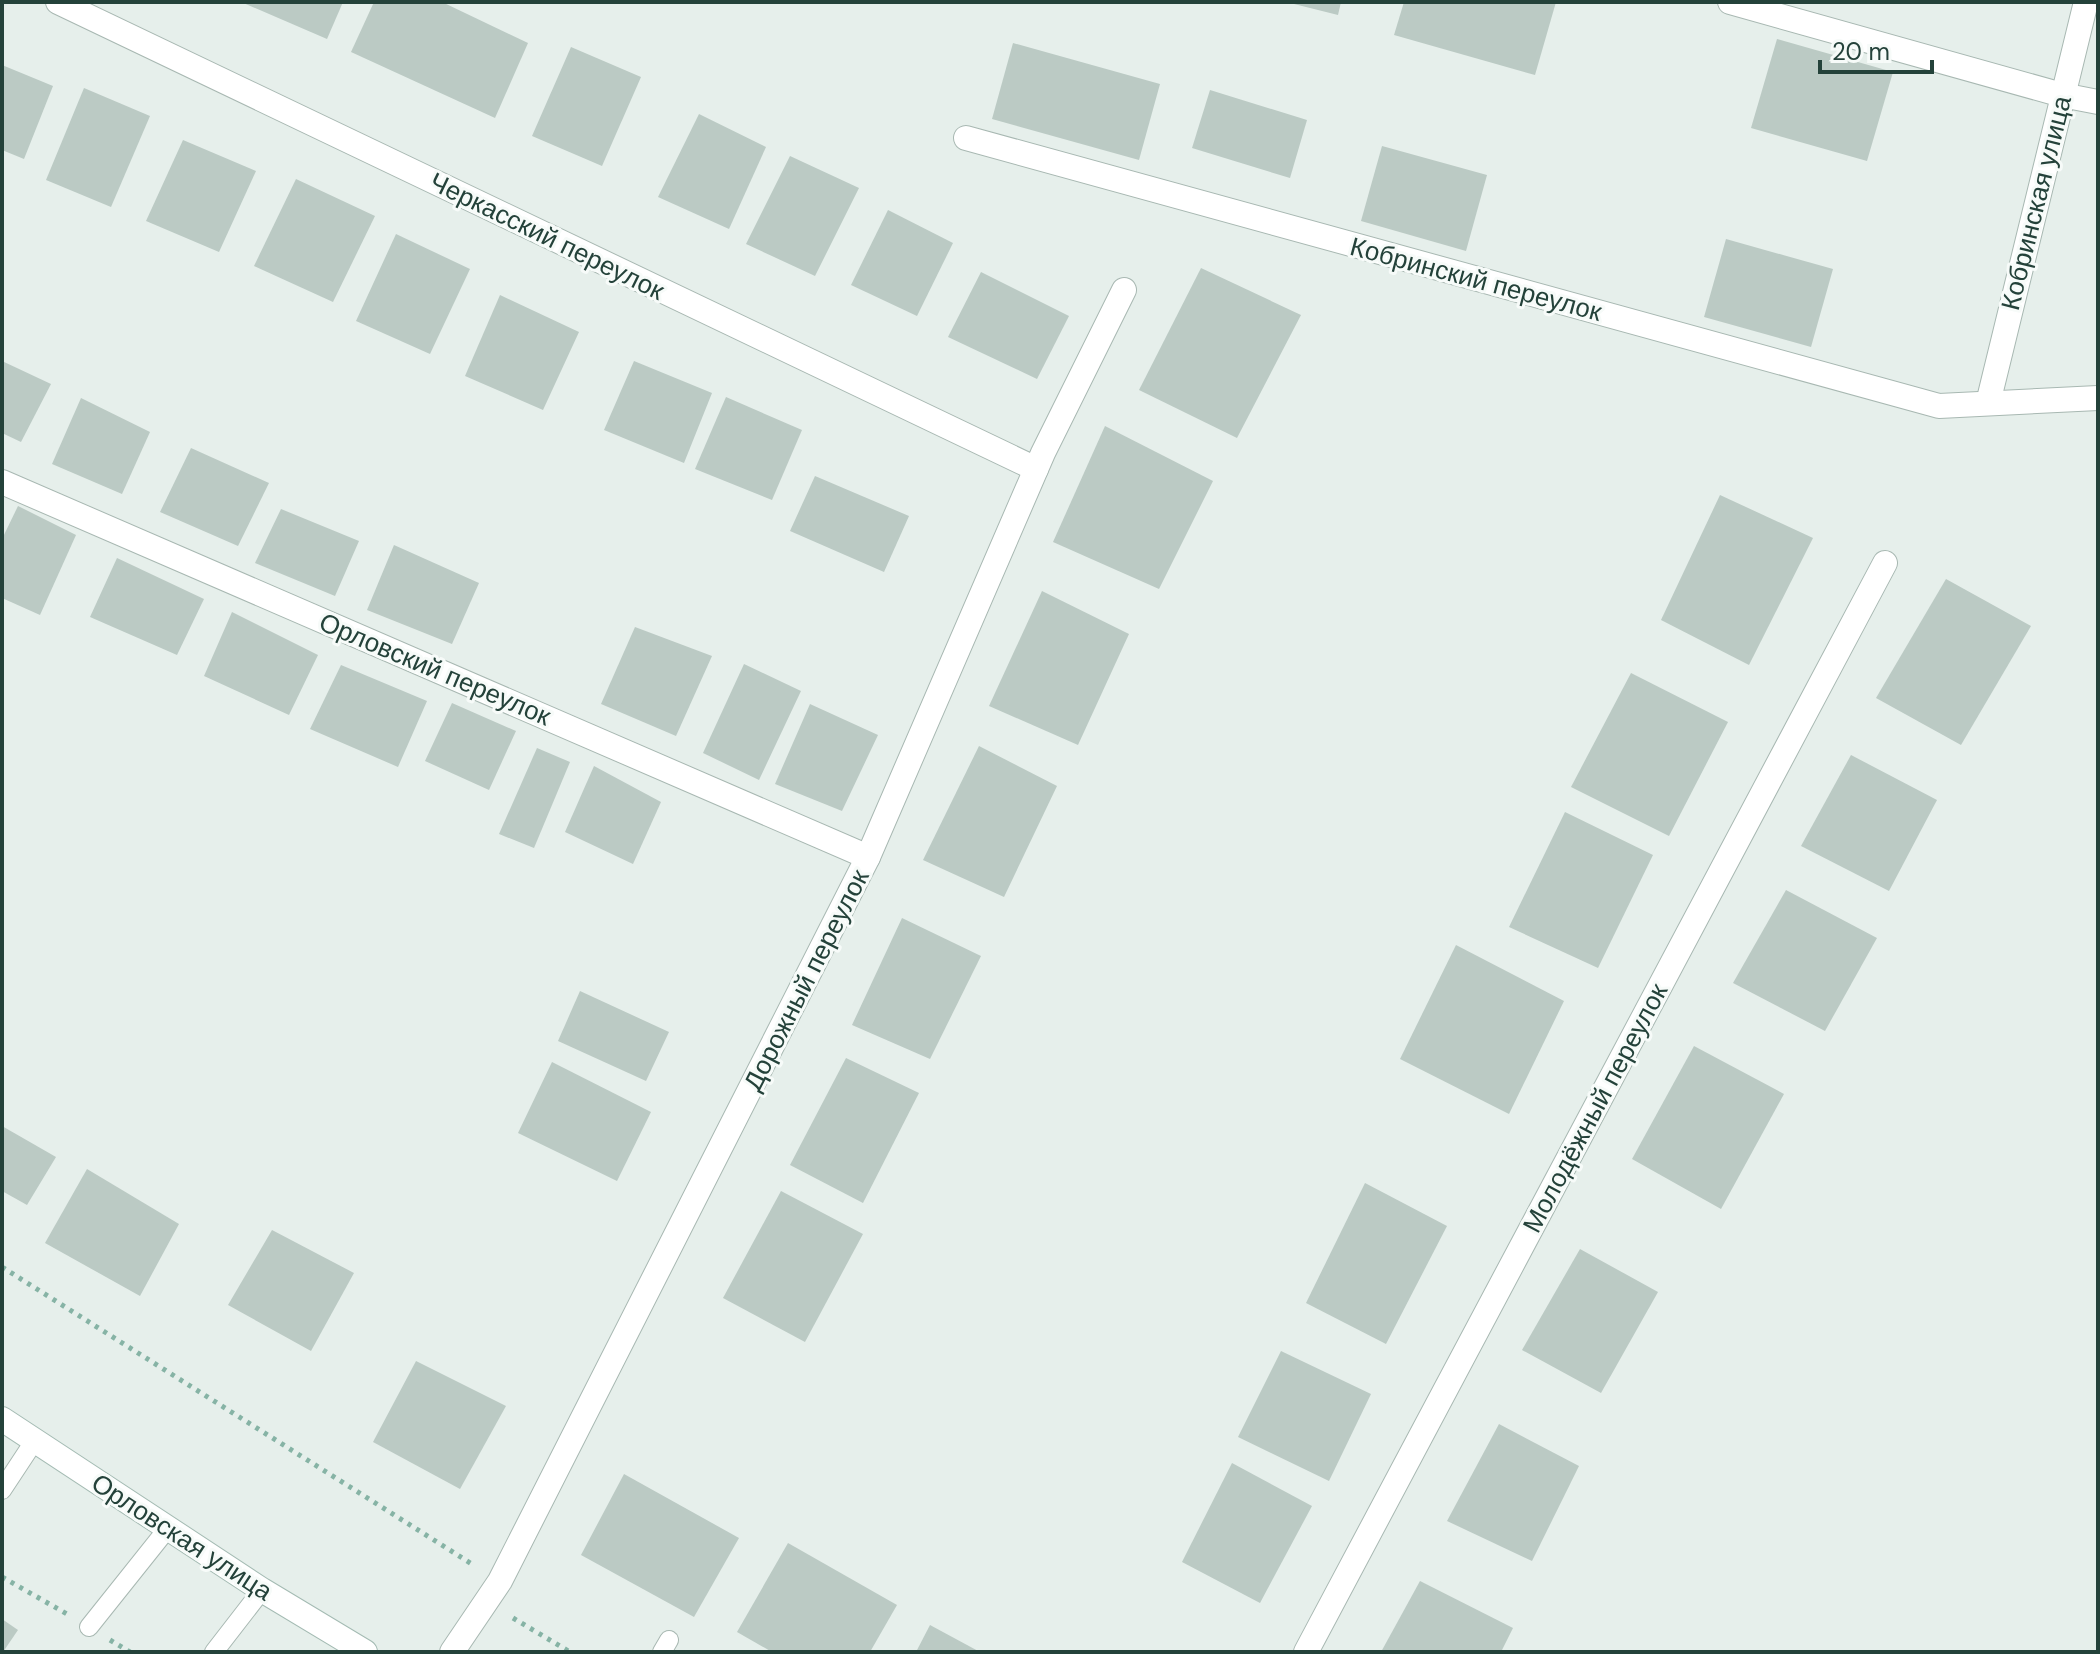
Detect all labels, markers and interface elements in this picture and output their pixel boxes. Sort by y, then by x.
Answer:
scale bar [1820,24,1932,74]
text: 20 m [1832,36,1890,67]
street label: Кобринская улица [1993,92,2079,314]
street label: Черкасский переулок [424,164,670,308]
street label: Кобринский переулок [1346,229,1606,329]
street label: Орловский переулок [314,605,557,733]
street label: Дорожный переулок [736,863,877,1096]
street label: Молодёжный переулок [1515,977,1675,1239]
street label: Орловская улица [85,1466,279,1608]

